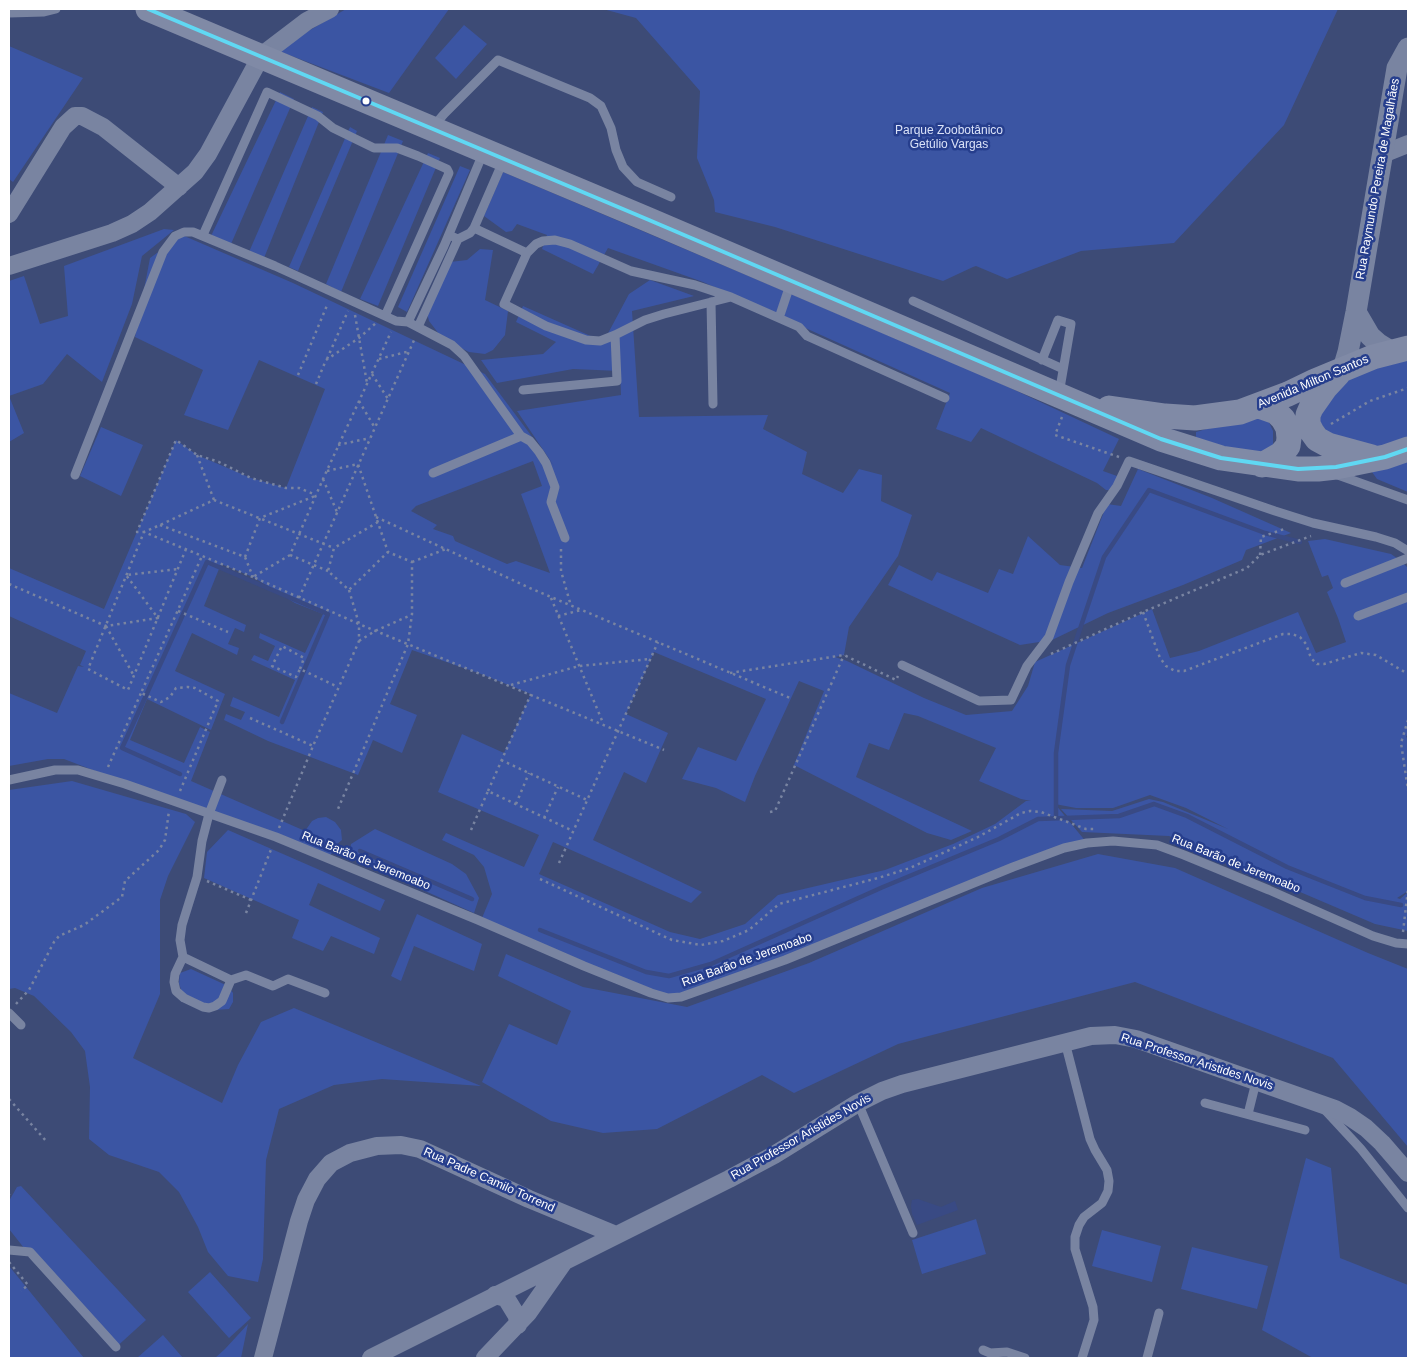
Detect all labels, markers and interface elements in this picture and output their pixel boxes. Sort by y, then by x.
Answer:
street label: Rua Raymundo Pereira de Magalhães [1353,77,1403,281]
unlabelled marker [361,96,371,106]
park label: Parque Zoobotânico Getúlio Vargas [895,124,1003,152]
street label: Avenida Milton Santos [1255,352,1371,412]
street label: Rua Barão de Jeremoabo [300,829,432,893]
street label: Rua Barão de Jeremoabo [1170,832,1302,896]
street label: Rua Barão de Jeremoabo [680,930,814,990]
street label: Rua Professor Aristides Novis [1119,1031,1275,1093]
street label: Rua Professor Aristides Novis [728,1091,874,1183]
street label: Rua Padre Camilo Torrend [421,1145,557,1215]

